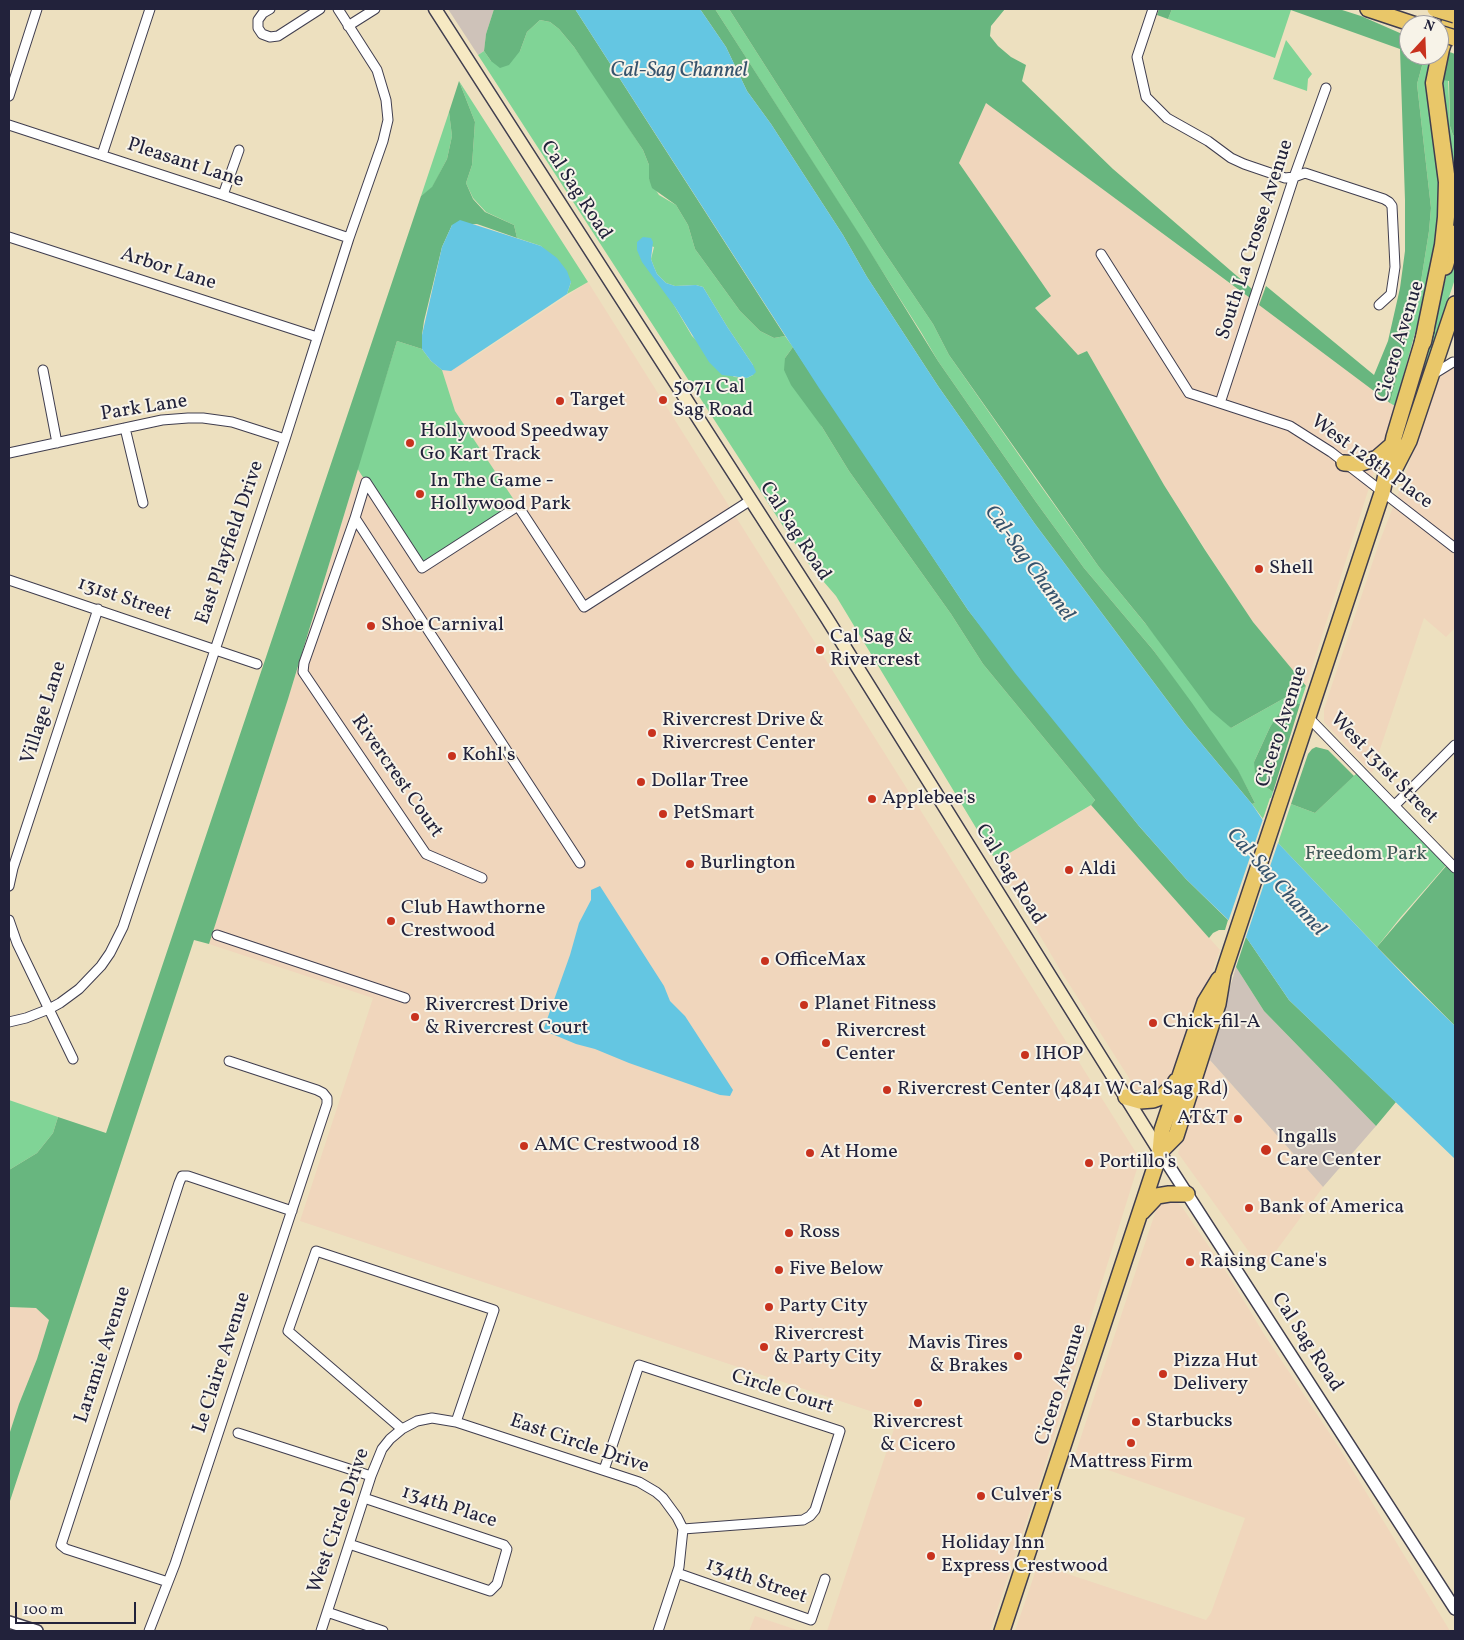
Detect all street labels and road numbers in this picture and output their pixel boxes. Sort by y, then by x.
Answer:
street label: Pleasant Lane [124,134,246,194]
street label: Cal Sag Road [534,137,616,245]
street label: South La Crosse Avenue [1212,137,1300,343]
street label: Arbor Lane [117,243,219,297]
street label: Cicero Avenue [1371,278,1431,406]
street label: Park Lane [99,390,189,428]
street label: West 128th Place [1305,411,1437,515]
street label: East Playfield Drive [192,458,270,628]
street label: Cal Sag Road [753,478,835,586]
street label: 131st Street [74,573,174,627]
street label: Village Lane [17,658,73,768]
street label: Cicero Avenue [1252,663,1314,791]
street label: West 131st Street [1324,708,1442,830]
street label: Rivercrest Court [345,711,447,843]
street label: Cal Sag Road [969,821,1049,929]
street label: Laramie Avenue [71,1284,137,1426]
street label: Le Claire Avenue [189,1289,257,1437]
street label: Cal Sag Road [1265,1289,1347,1397]
street label: Cicero Avenue [1031,1321,1093,1449]
street label: Circle Court [728,1365,836,1421]
street label: East Circle Drive [506,1410,652,1480]
street label: West Circle Drive [304,1445,376,1597]
street label: 134th Place [398,1481,500,1535]
street label: 134th Street [702,1554,810,1610]

